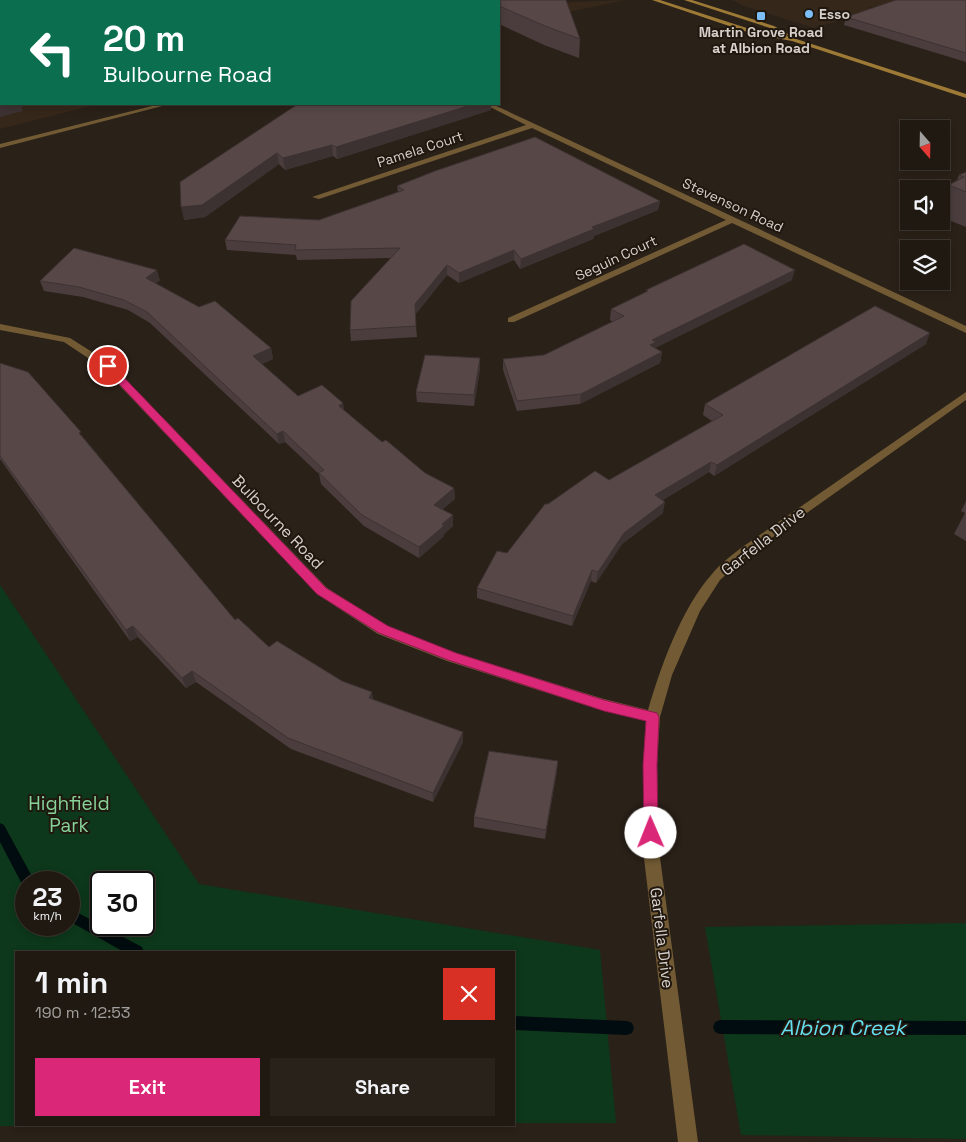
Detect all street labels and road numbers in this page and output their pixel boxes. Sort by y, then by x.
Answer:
street label: Pamela Court [375,127,465,171]
street label: Stevenson Road [680,174,786,236]
street label: Seguin Court [572,231,660,285]
street label: Bulbourne Road [228,470,328,574]
street label: Garfella Drive [717,502,809,580]
street label: Garfella Drive [645,886,679,990]

